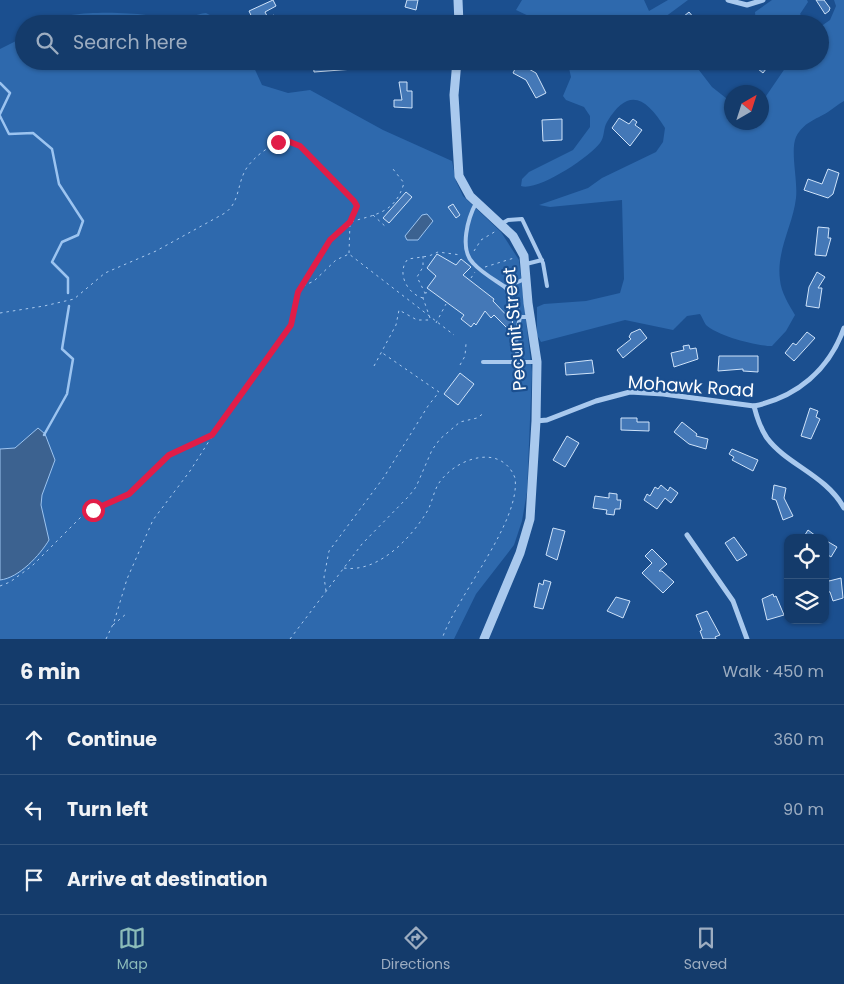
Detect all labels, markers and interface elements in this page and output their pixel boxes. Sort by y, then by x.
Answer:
search box [15,15,829,70]
icon: search [33,29,61,57]
text: Search here [73,29,187,56]
north arrow [724,85,769,130]
route end [267,131,290,154]
street label: Pecunit Street [496,266,532,392]
street label: Mohawk Road [627,369,755,403]
route start [82,499,105,522]
map controls [784,534,829,624]
button: locate [784,534,829,579]
button: layers [784,579,829,624]
text: 6 min [20,657,80,686]
text: Walk · 450 m [723,660,824,683]
icon: ahead [20,726,48,754]
text: Continue [67,726,157,753]
text: 360 m [774,728,824,751]
icon: left [20,796,48,824]
text: Turn left [67,796,148,823]
text: 90 m [783,798,824,821]
icon: arrive [20,866,48,894]
text: Arrive at destination [67,866,268,893]
tab: Map [117,924,148,975]
tab: Directions [381,924,450,975]
tab: Saved [684,924,727,975]

